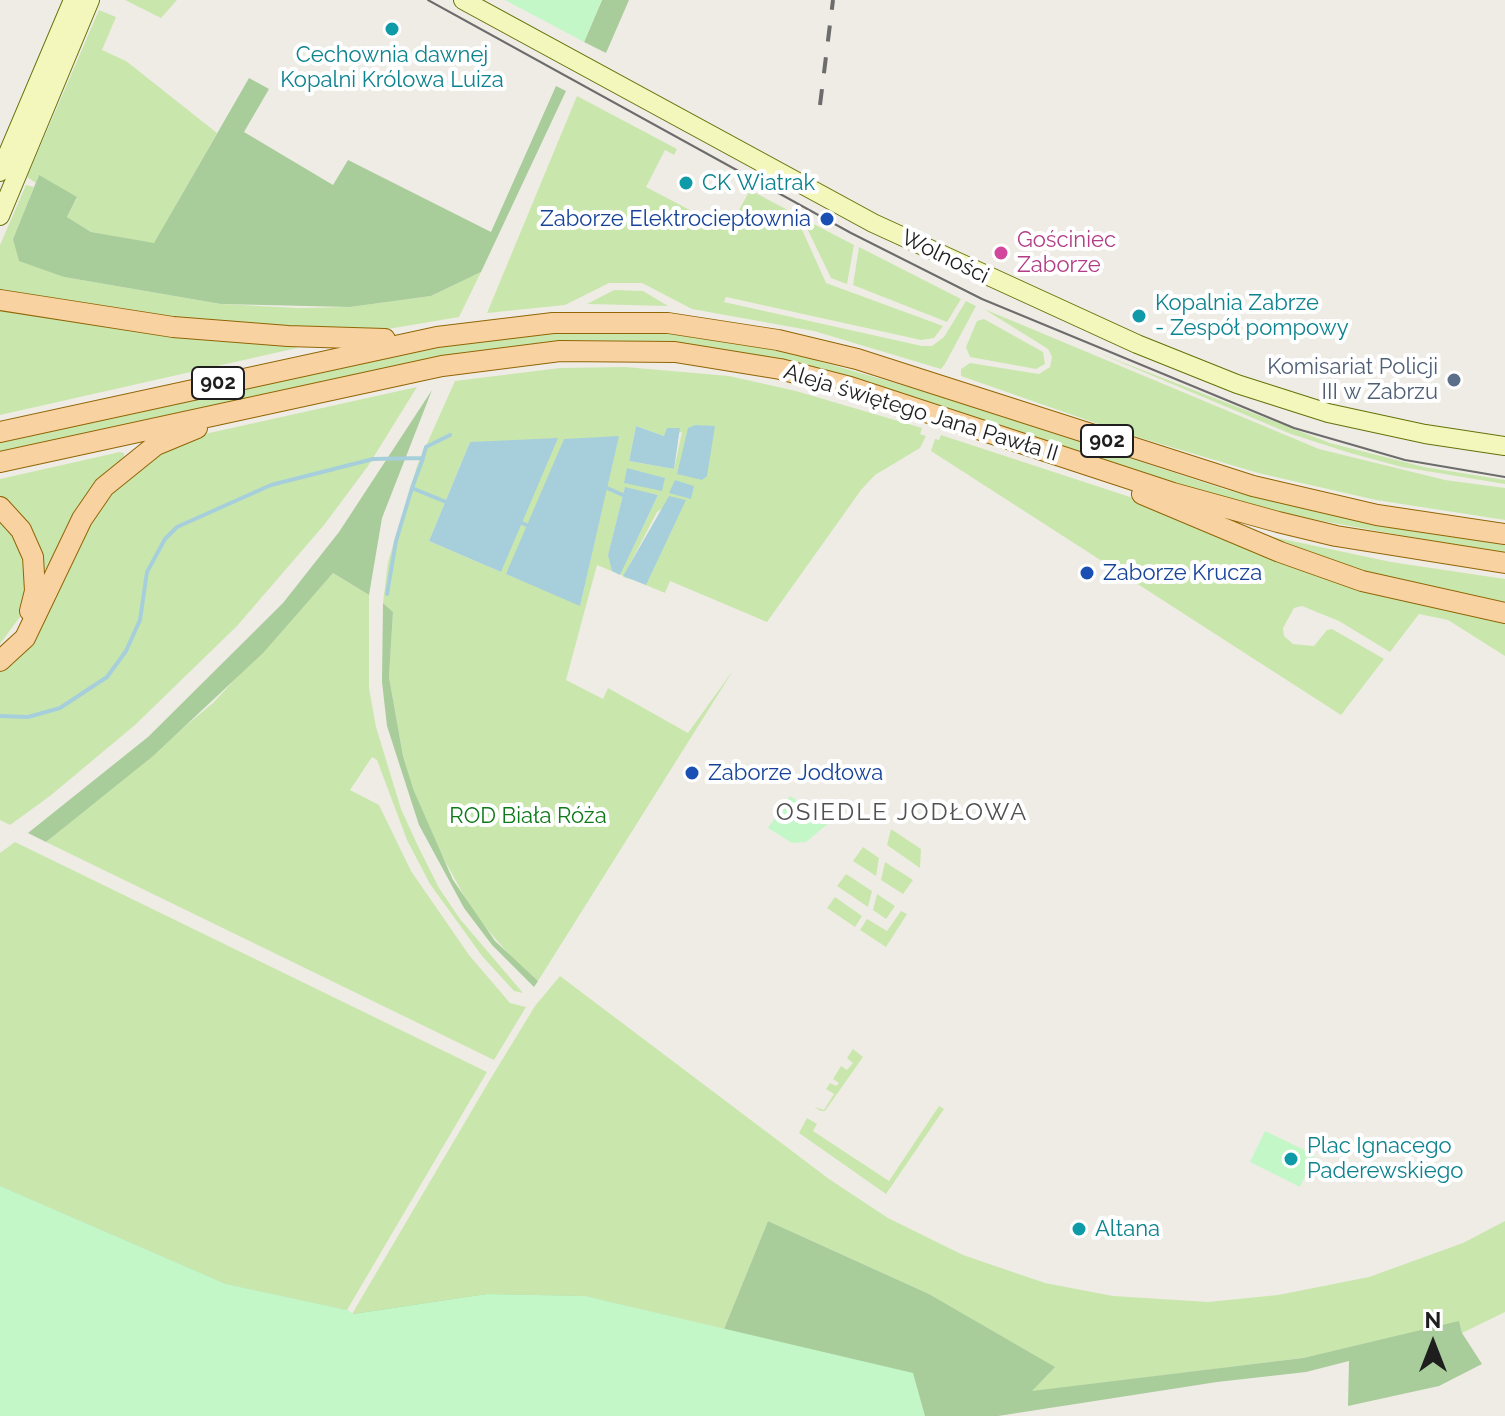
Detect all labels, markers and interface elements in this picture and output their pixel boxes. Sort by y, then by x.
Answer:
marker: Cechownia dawnej Kopalni Królowa Luiza [383,20,401,38]
place label: Cechownia dawnej Kopalni Królowa Luiza [280,42,504,94]
place label: CK Wiatrak [702,170,815,196]
marker: CK Wiatrak [677,174,695,192]
place label: Zaborze Elektrociepłownia [540,206,811,232]
marker: Zaborze Elektrociepłownia [818,210,836,228]
street label: Wolności [897,225,993,289]
place label: Gościniec Zaborze [1017,227,1116,278]
marker: Gościniec Zaborze [992,244,1010,262]
place label: Kopalnia Zabrze - Zespół pompowy [1155,290,1349,342]
marker: Kopalnia Zabrze - Zespół pompowy [1130,307,1148,325]
place label: Komisariat Policji III w Zabrzu [1267,354,1438,406]
street label: Aleja świętego Jana Pawła II [781,359,1061,467]
road number: 902 [192,367,244,399]
marker: Komisariat Policji III w Zabrzu [1445,371,1463,389]
road number: 902 [1081,425,1133,457]
place label: Zaborze Krucza [1103,560,1262,586]
marker: Zaborze Krucza [1078,564,1096,582]
place label: Zaborze Jodłowa [708,760,883,786]
marker: Zaborze Jodłowa [683,764,701,782]
district label: OSIEDLE JODŁOWA [776,799,1028,827]
park label: ROD Biała Róża [449,803,607,829]
place label: Plac Ignacego Paderewskiego [1307,1133,1463,1184]
marker: Plac Ignacego Paderewskiego [1282,1150,1300,1168]
place label: Altana [1095,1216,1160,1242]
marker: Altana [1070,1220,1088,1238]
north arrow [1393,1304,1473,1384]
text: N [1425,1307,1441,1333]

